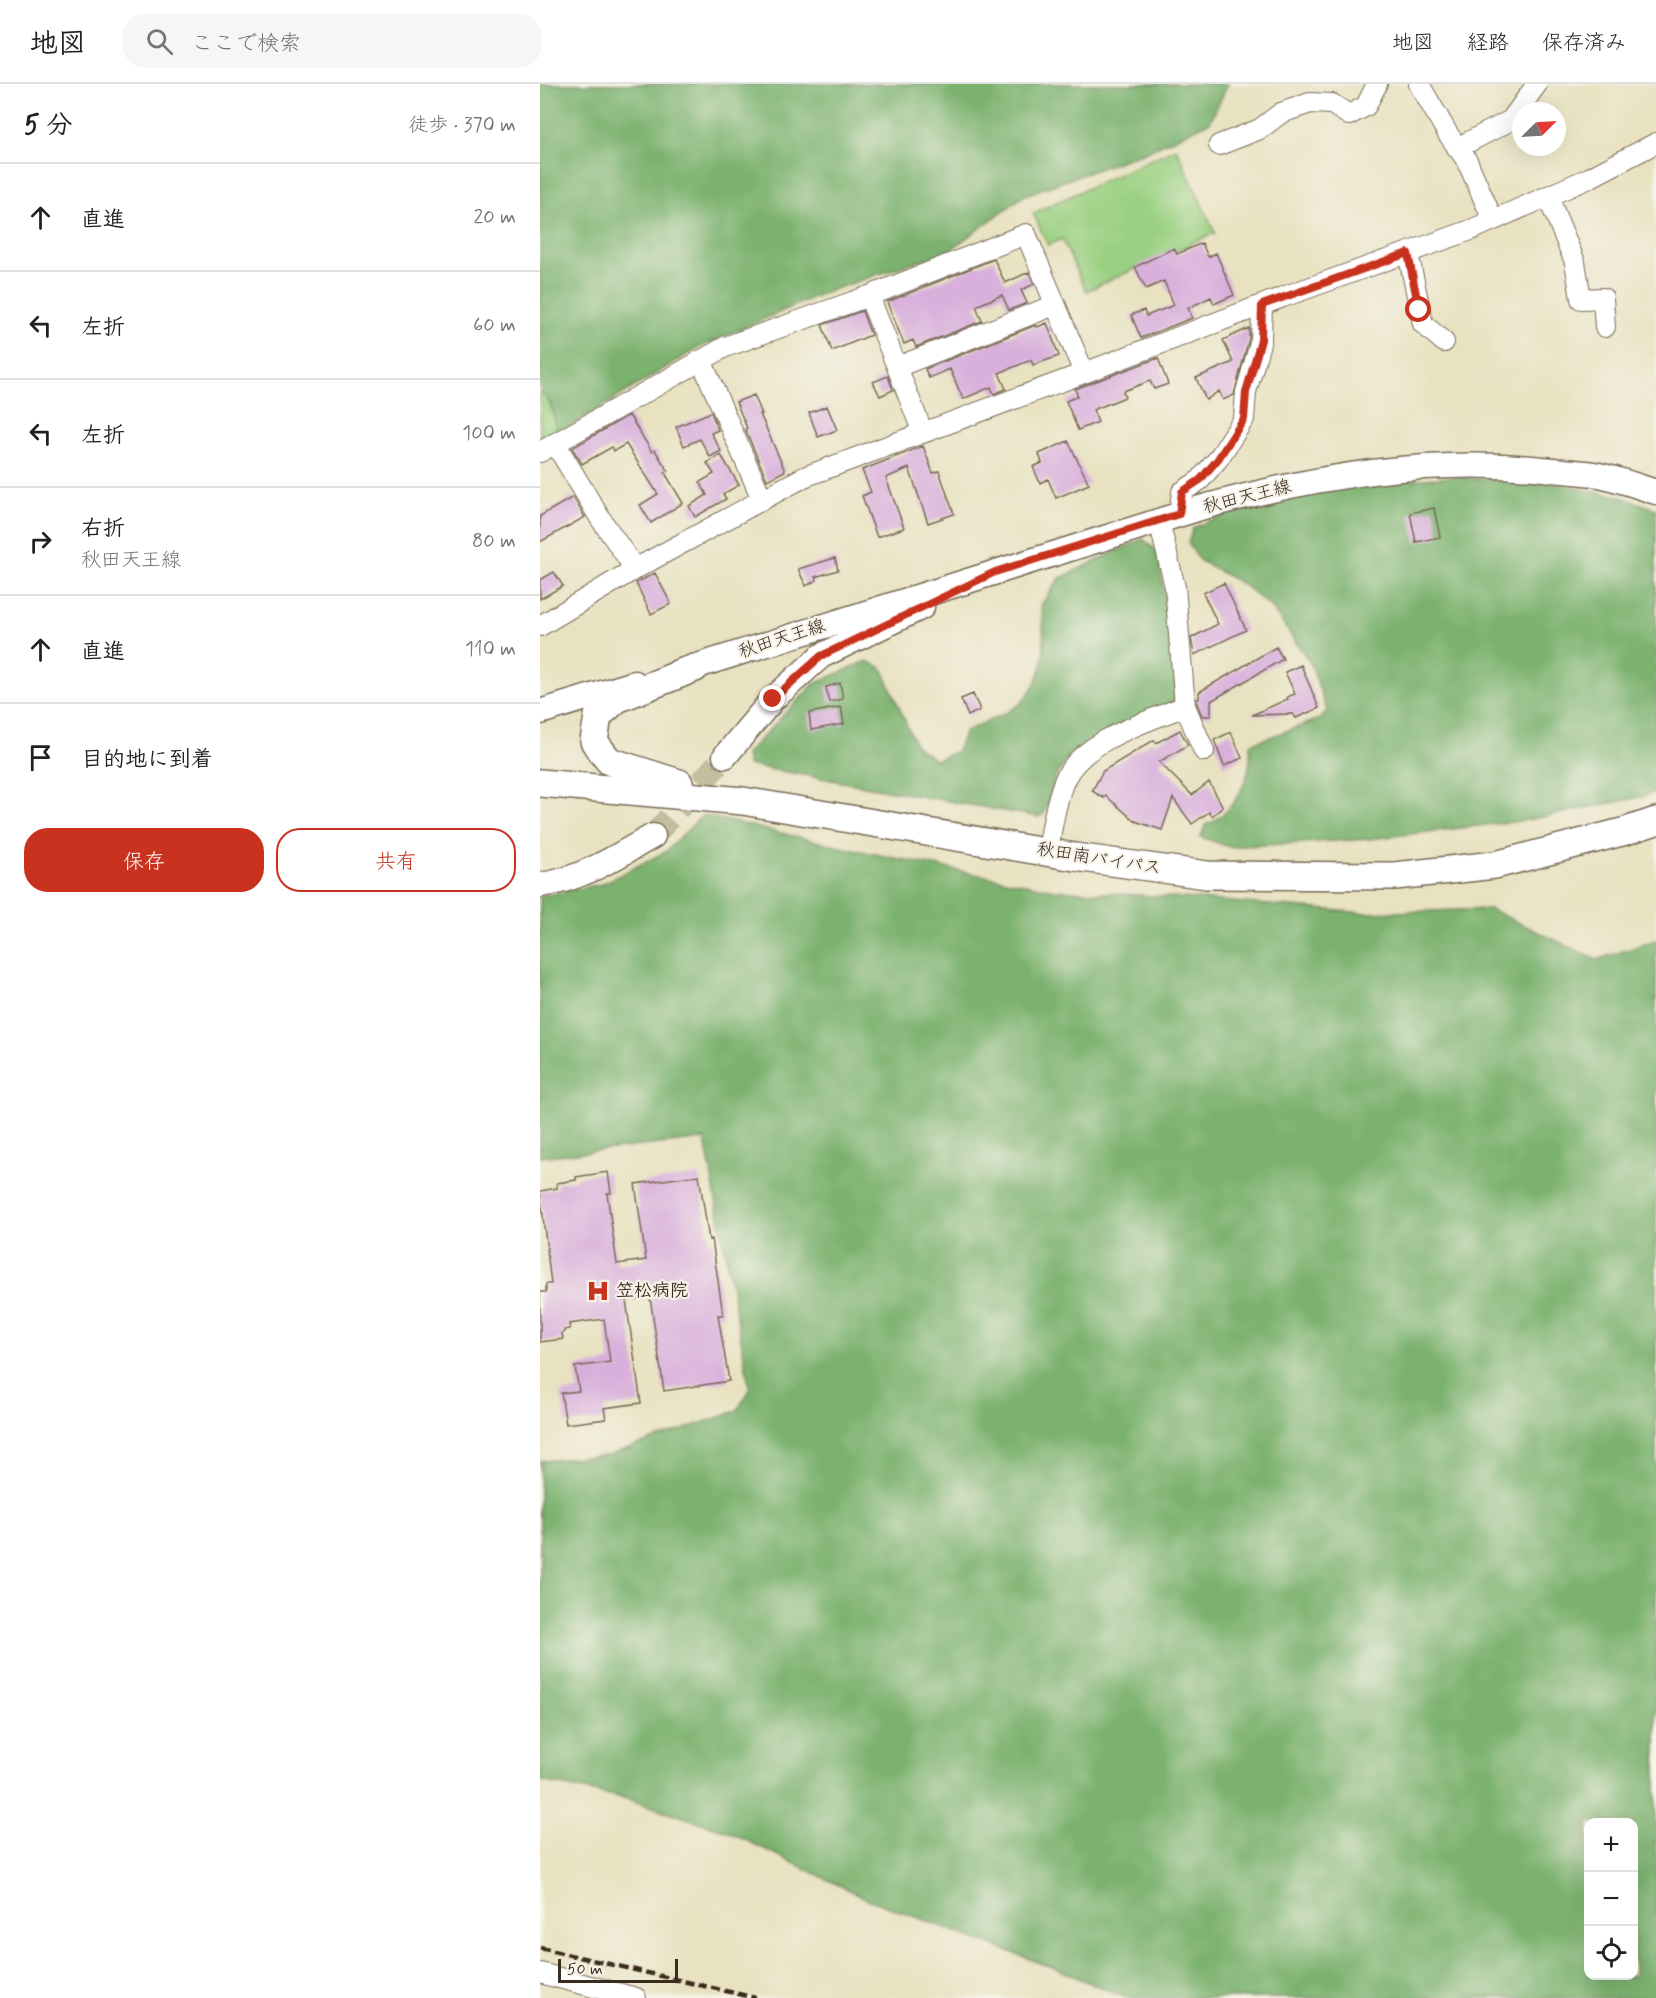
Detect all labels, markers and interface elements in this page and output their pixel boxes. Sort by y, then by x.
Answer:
search box [122,14,542,68]
icon: search [143,25,176,58]
text: 地図 [30,26,86,63]
text: 地図 [1392,29,1434,57]
text: 経路 [1467,29,1509,57]
text: 保存済み [1542,29,1626,57]
text: ここで検索 [191,30,301,58]
north arrow [1512,102,1566,156]
text: 5 分 [24,109,73,143]
text: 徒歩 · 370 m [408,112,516,139]
icon: ahead [24,201,57,234]
text: 20 m [473,204,516,231]
text: 直進 [81,206,125,234]
route start [1405,296,1431,322]
icon: left [24,309,57,342]
text: 60 m [473,312,516,339]
text: 左折 [81,314,125,342]
icon: left [24,417,57,450]
text: 100 m [462,420,516,447]
text: 左折 [81,422,125,450]
street label: 秋田天王線 [1200,474,1294,520]
text: 右折 [81,515,125,543]
icon: right [24,525,57,558]
text: 80 m [472,528,516,555]
text: 秋田天王線 [81,547,181,574]
street label: 秋田天王線 [735,614,829,664]
icon: ahead [24,633,57,666]
text: 110 m [465,636,516,663]
text: 直進 [81,638,125,666]
route end [759,685,785,711]
icon: arrive [24,741,57,774]
text: 目的地に到着 [81,746,213,774]
button: 保存 [24,828,264,892]
button: 共有 [276,828,516,892]
street label: 秋田南バイパス [1035,837,1163,881]
hospital icon: 笠松病院 [585,1278,611,1304]
place label: 笠松病院 [616,1279,688,1303]
map controls [1584,1818,1638,1980]
button: + [1584,1818,1638,1872]
button: − [1584,1872,1638,1926]
button: locate [1584,1926,1638,1980]
scale bar [558,1956,678,1984]
text: 50 m [567,1959,603,1980]

